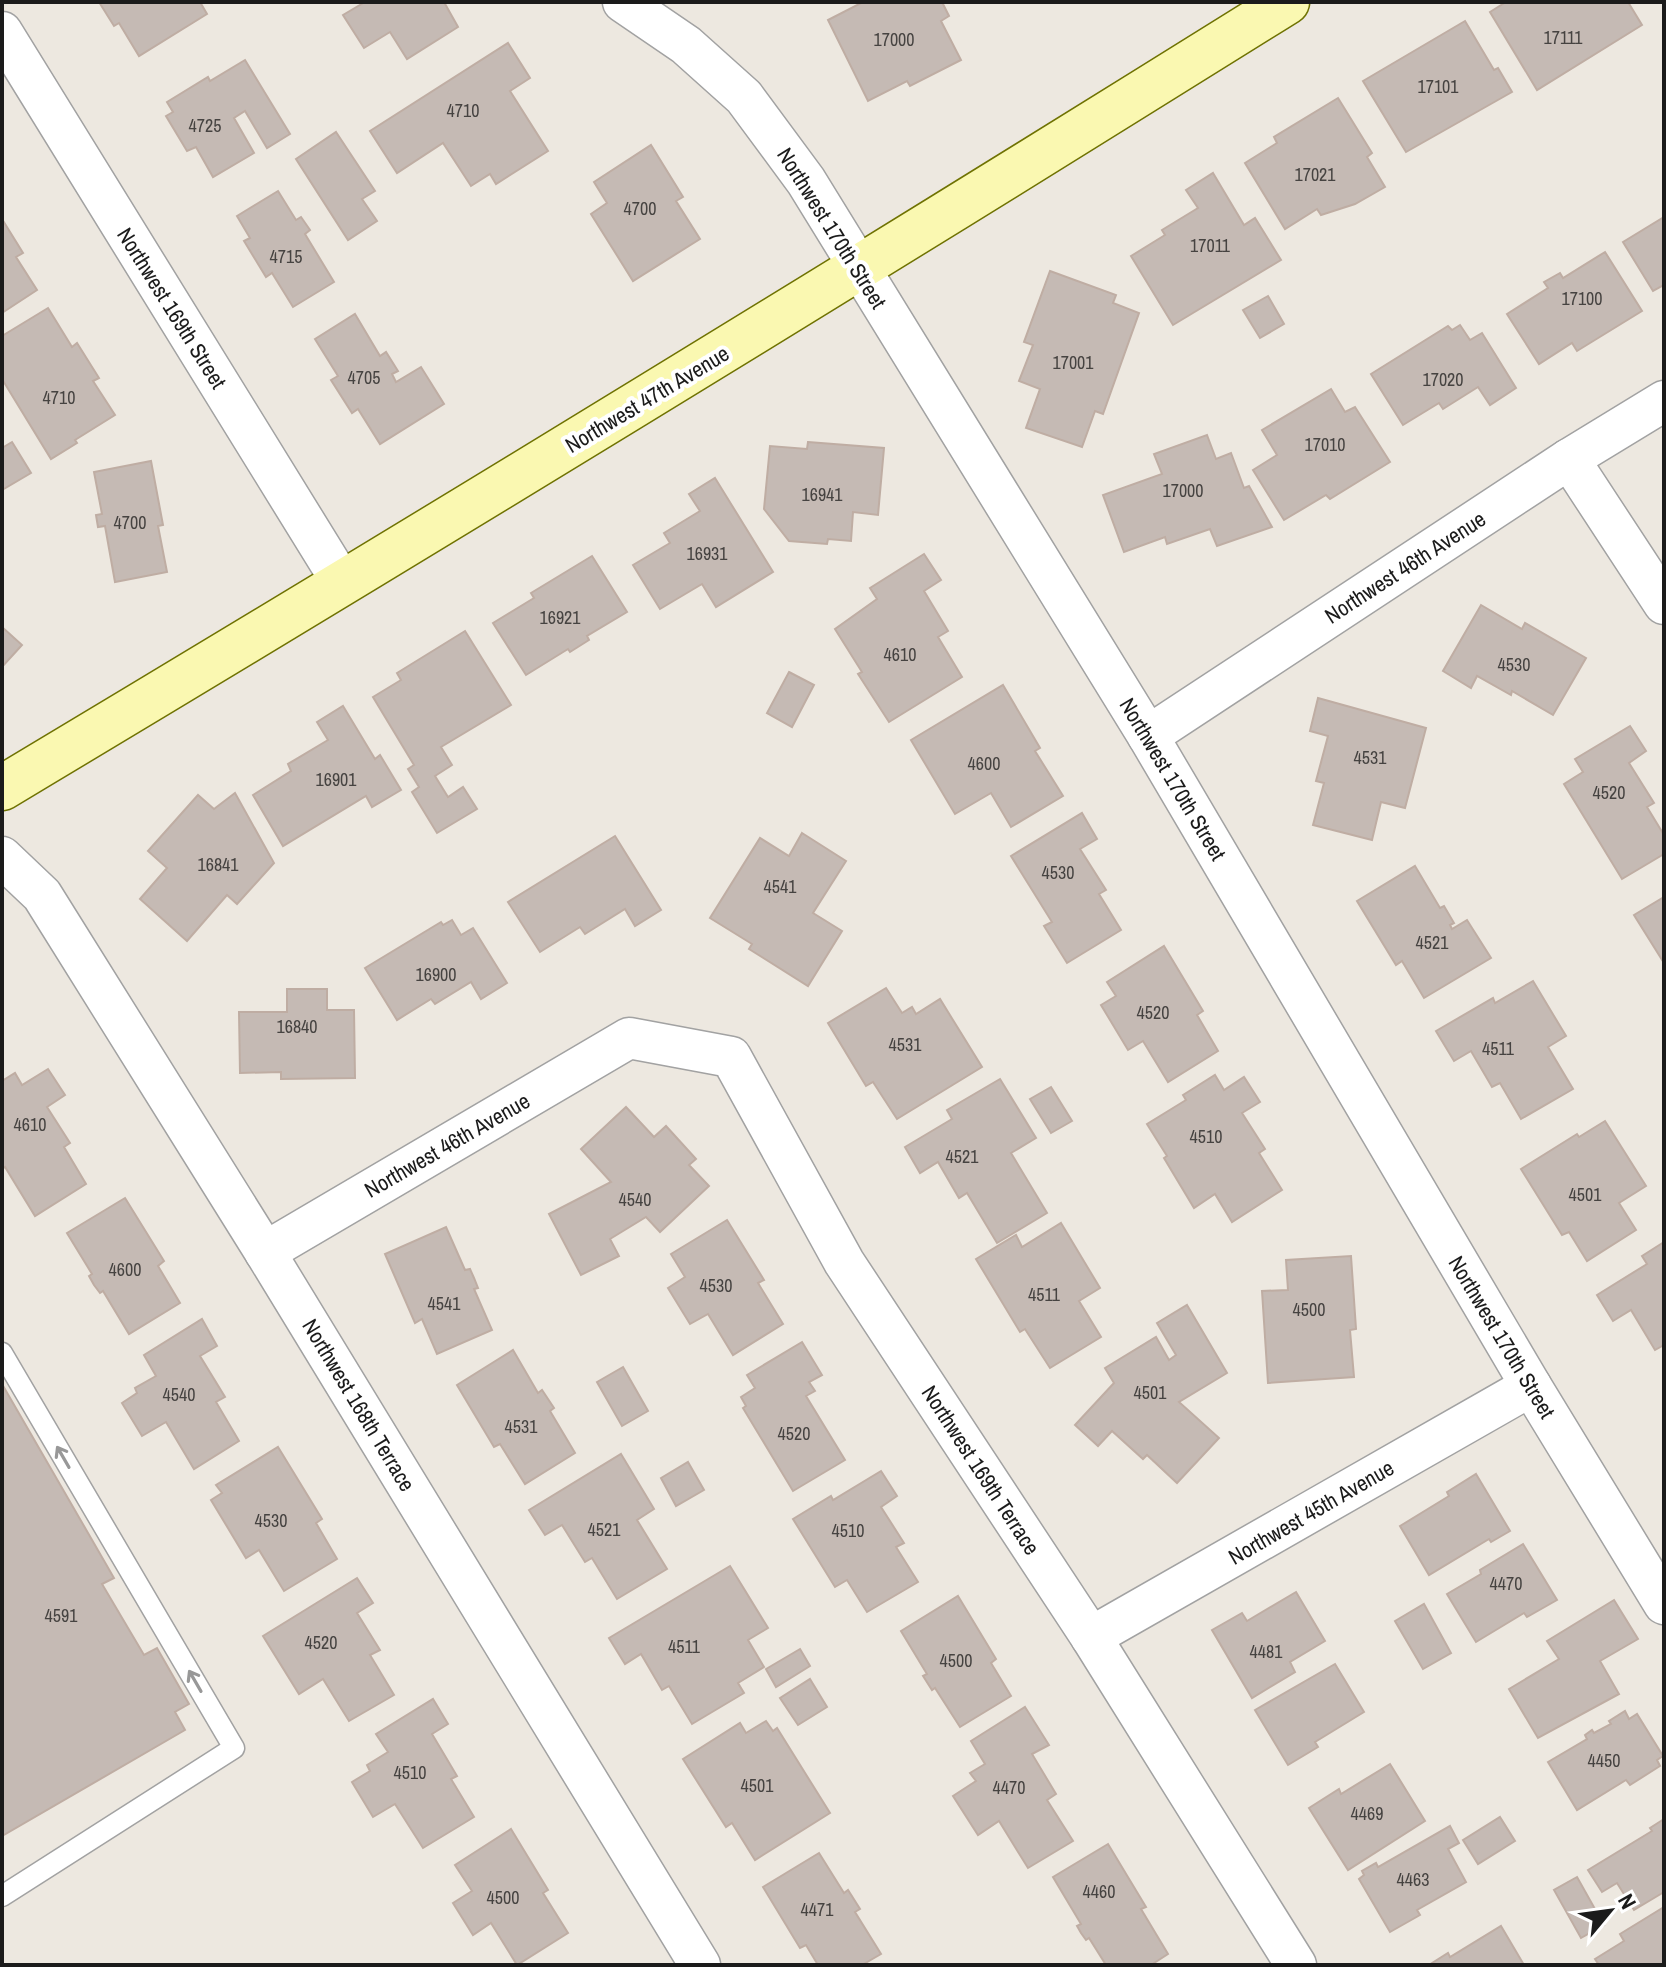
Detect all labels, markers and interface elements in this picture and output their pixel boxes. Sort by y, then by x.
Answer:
house number: 17111 [1544,25,1583,50]
house number: 17000 [873,27,915,52]
house number: 17101 [1417,74,1459,99]
house number: 4710 [447,98,479,123]
house number: 4725 [189,113,221,138]
street label: Northwest 170th Street [770,142,894,314]
house number: 17021 [1294,162,1336,187]
house number: 4700 [624,196,656,221]
street label: Northwest 169th Street [110,222,234,394]
house number: 17011 [1190,233,1231,258]
house number: 4715 [270,244,302,269]
house number: 17100 [1561,286,1603,311]
street label: Northwest 47th Avenue [559,338,735,460]
house number: 17001 [1052,350,1094,375]
house number: 4705 [348,365,380,390]
house number: 17020 [1422,367,1464,392]
house number: 4710 [43,385,75,410]
house number: 17010 [1304,432,1346,457]
house number: 17000 [1162,478,1204,503]
house number: 16941 [801,482,843,507]
street label: Northwest 46th Avenue [1319,504,1491,630]
house number: 4700 [114,510,146,535]
house number: 16931 [686,541,728,566]
house number: 16921 [539,605,581,630]
house number: 4610 [884,642,916,667]
house number: 4530 [1498,652,1530,677]
street label: Northwest 170th Street [1113,692,1233,866]
house number: 4531 [1354,745,1387,770]
house number: 4600 [968,751,1000,776]
house number: 16901 [315,767,357,792]
house number: 4520 [1593,780,1625,805]
house number: 16841 [197,852,239,877]
house number: 4530 [1042,860,1074,885]
house number: 4541 [764,874,797,899]
house number: 4521 [1416,930,1449,955]
house number: 16900 [415,962,457,987]
house number: 4520 [1137,1000,1169,1025]
house number: 16840 [276,1014,318,1039]
house number: 4531 [889,1032,922,1057]
house number: 4511 [1482,1036,1515,1061]
street label: Northwest 46th Avenue [359,1085,535,1205]
house number: 4610 [14,1112,46,1137]
house number: 4510 [1190,1124,1222,1149]
house number: 4521 [946,1144,979,1169]
house number: 4501 [1569,1182,1602,1207]
house number: 4540 [619,1187,651,1212]
street label: Northwest 170th Street [1442,1250,1562,1424]
house number: 4600 [109,1257,141,1282]
house number: 4530 [700,1273,732,1298]
house number: 4511 [1028,1282,1061,1307]
house number: 4541 [428,1291,461,1316]
house number: 4500 [1293,1297,1325,1322]
street label: Northwest 168th Terrace [296,1313,422,1497]
street label: Northwest 169th Terrace [915,1380,1047,1560]
house number: 4501 [1134,1380,1167,1405]
house number: 4540 [163,1382,195,1407]
house number: 4531 [505,1414,538,1439]
house number: 4520 [778,1421,810,1446]
one-way arrow [55,1446,71,1469]
street label: Northwest 45th Avenue [1223,1452,1399,1572]
house number: 4530 [255,1508,287,1533]
house number: 4521 [588,1517,621,1542]
house number: 4510 [832,1518,864,1543]
house number: 4470 [1490,1571,1522,1596]
house number: 4591 [45,1603,78,1628]
house number: 4520 [305,1630,337,1655]
house number: 4511 [668,1634,701,1659]
house number: 4481 [1250,1639,1283,1664]
house number: 4500 [940,1648,972,1673]
one-way arrow [187,1670,203,1693]
house number: 4450 [1588,1748,1620,1773]
house number: 4510 [394,1760,426,1785]
house number: 4501 [741,1773,774,1798]
house number: 4470 [993,1775,1025,1800]
house number: 4469 [1351,1801,1383,1826]
house number: 4463 [1397,1867,1429,1892]
north arrow [1570,1871,1650,1951]
house number: 4460 [1083,1879,1115,1904]
house number: 4500 [487,1885,519,1910]
text: N [1611,1888,1644,1914]
house number: 4471 [801,1897,834,1922]

